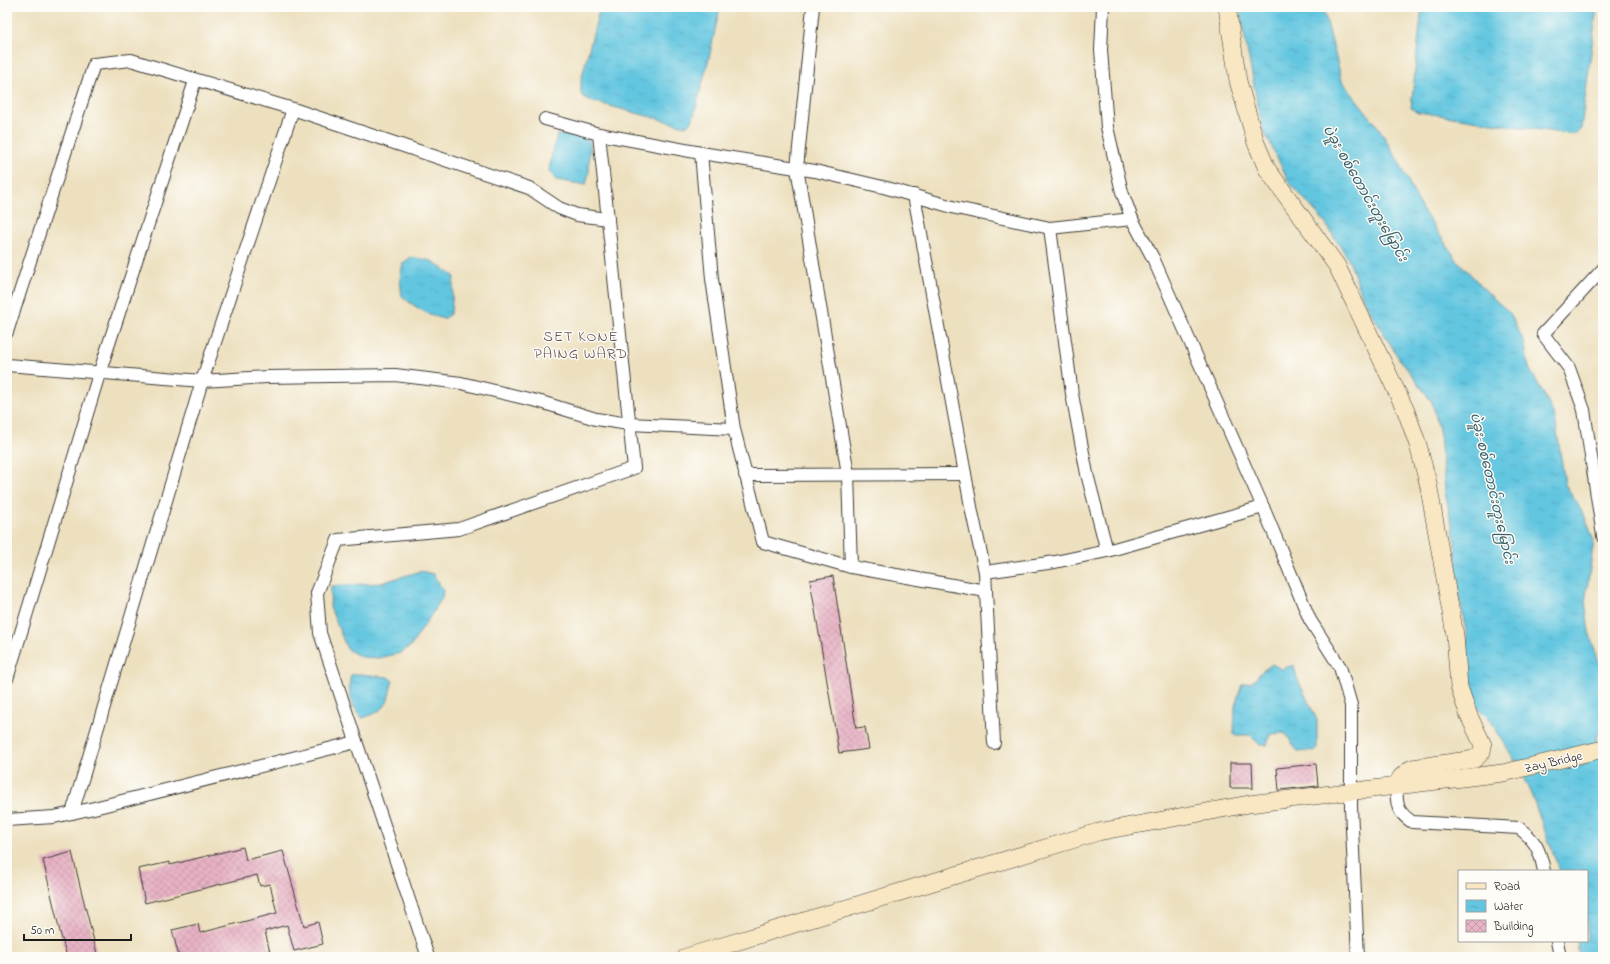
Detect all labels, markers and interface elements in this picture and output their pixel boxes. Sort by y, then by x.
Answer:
water label: ပဲခူး-စစ်တောင်းတူးမြောင်း [1317,121,1414,267]
district label: SET KONE PAING WARD [534,326,628,365]
water label: ပဲခူး-စစ်တောင်းတူးမြောင်း [1464,410,1520,567]
street label: Zay Bridge [1522,747,1585,779]
legend [1458,870,1588,942]
text: Road [1494,878,1520,896]
text: Water [1494,898,1523,916]
scale bar [24,916,131,942]
text: Building [1493,918,1533,937]
text: 50 m [30,922,54,940]

